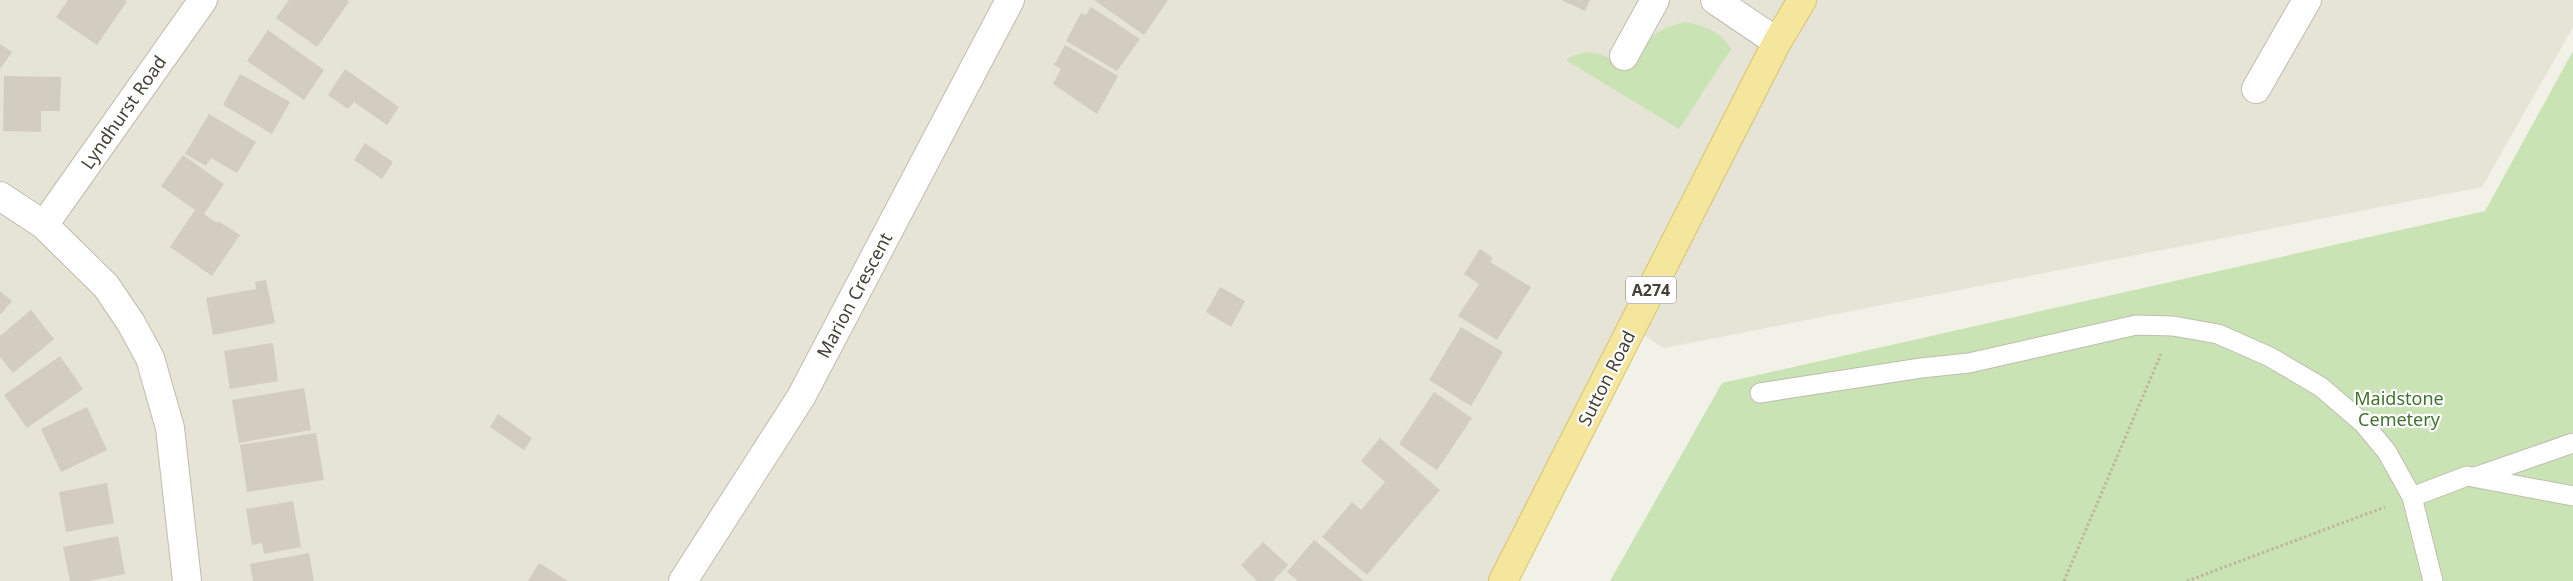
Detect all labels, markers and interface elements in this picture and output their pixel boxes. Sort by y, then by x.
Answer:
street label: Lyndhurst Road [75,50,171,174]
street label: Marion Crescent [811,228,897,362]
road number: A274 [1626,276,1676,304]
street label: Sutton Road [1572,326,1640,430]
park label: Maidstone Cemetery [2354,386,2444,431]

